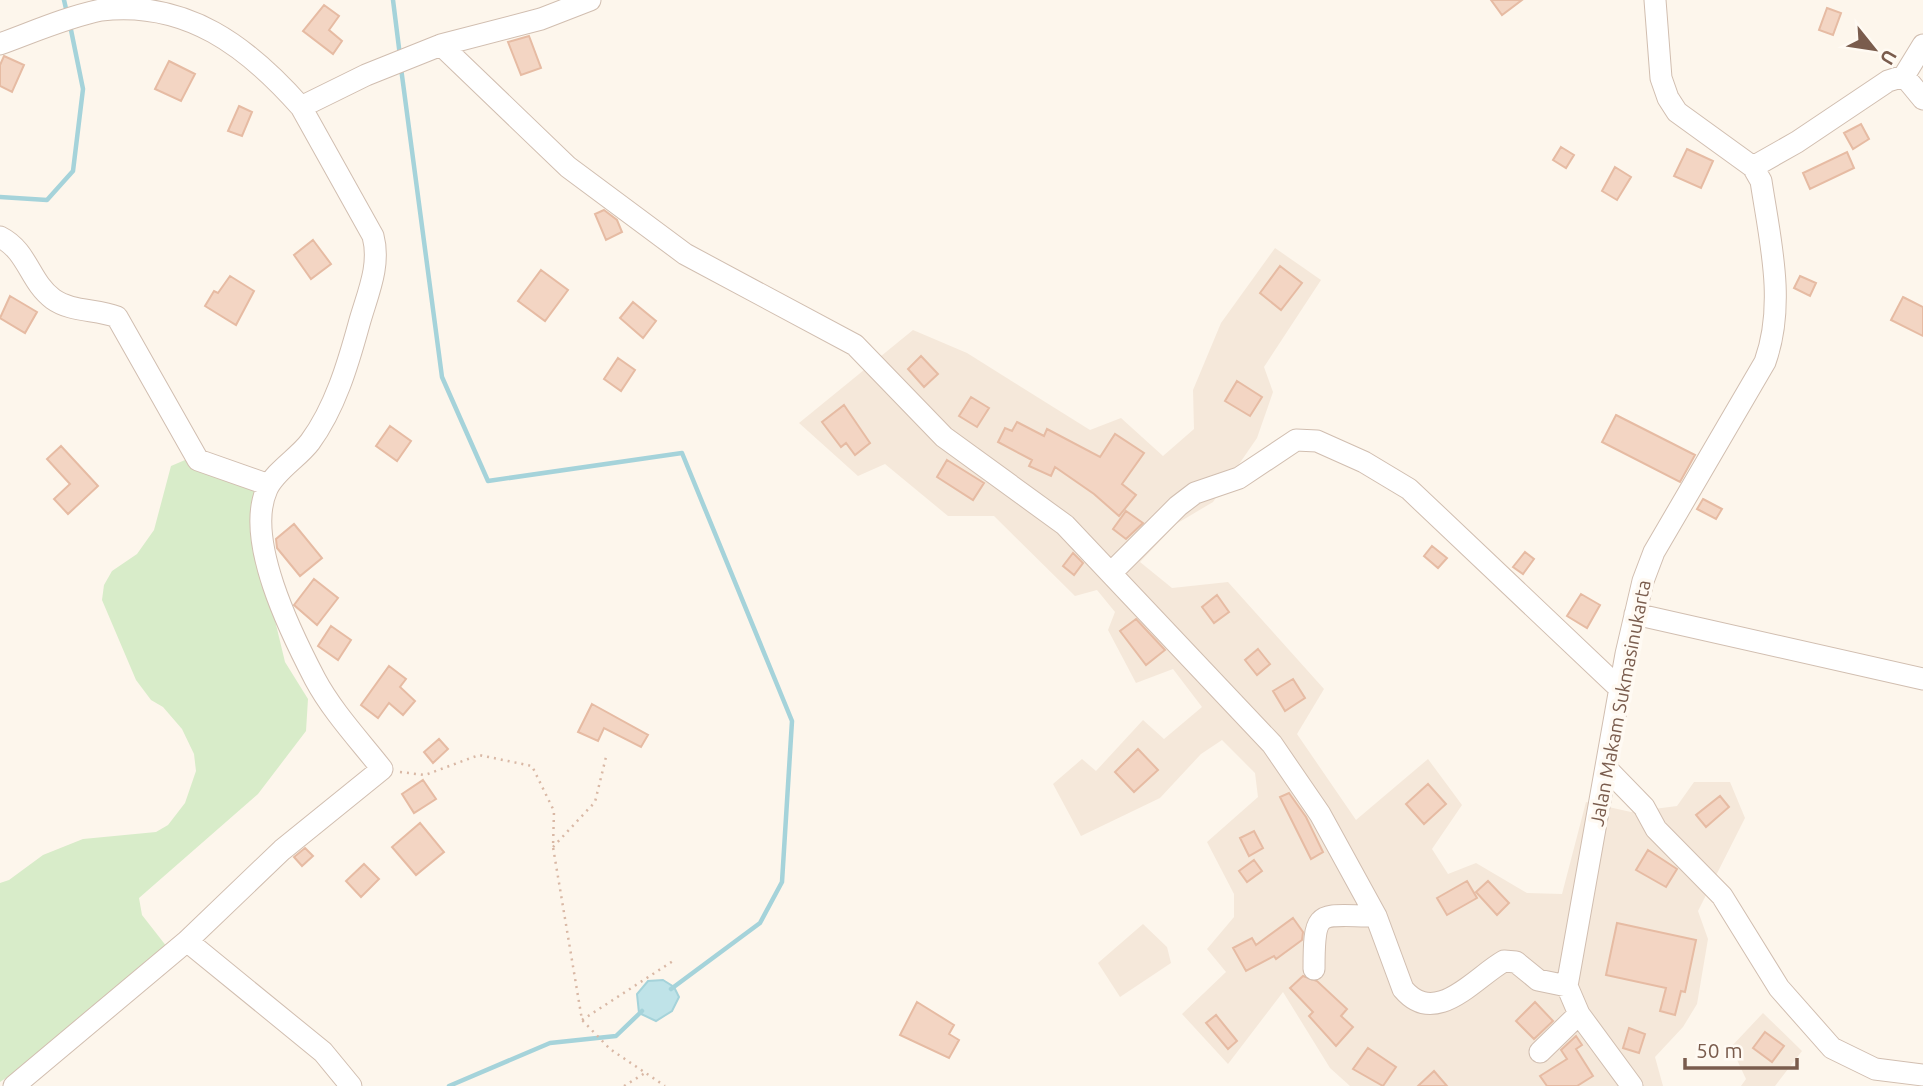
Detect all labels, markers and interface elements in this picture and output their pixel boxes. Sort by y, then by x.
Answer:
north arrow [1839,14,1909,84]
text: U [1876,46,1902,69]
street label: Jalan Makam Sukmasinukarta [1585,578,1655,828]
scale bar [1685,1026,1797,1070]
text: 50 m [1696,1038,1743,1062]

